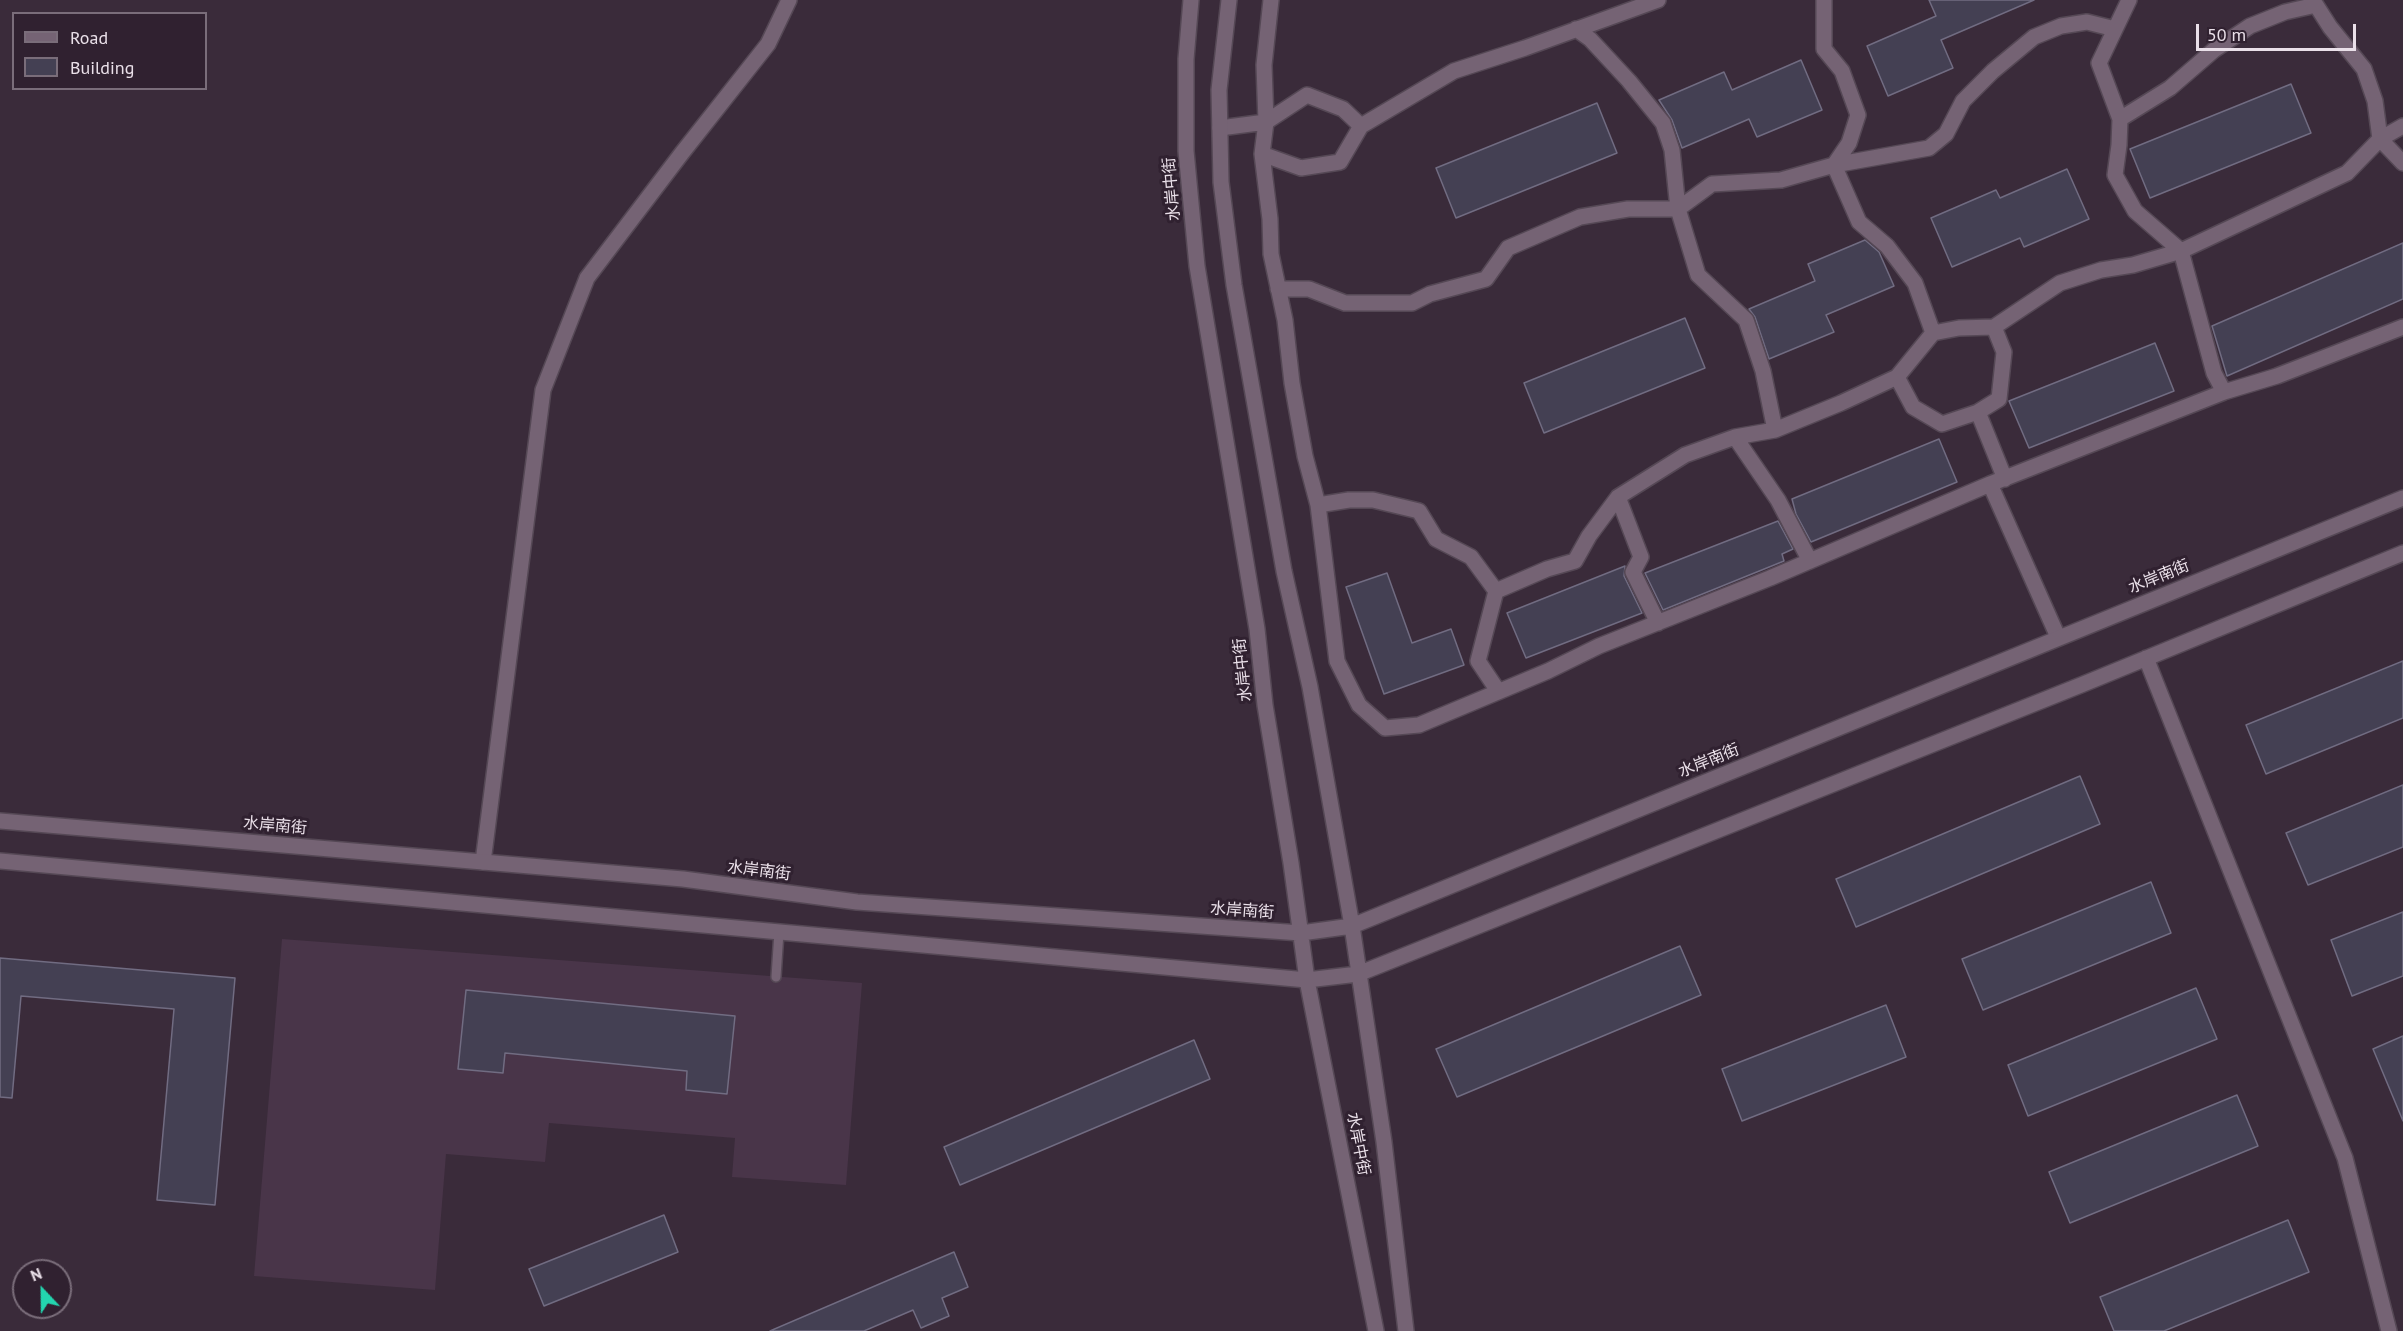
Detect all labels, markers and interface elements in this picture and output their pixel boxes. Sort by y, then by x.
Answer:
legend [12,12,207,90]
scale bar [2199,12,2360,50]
text: 50 m [2207,23,2246,46]
text: Road [70,26,108,49]
text: Building [70,56,134,79]
street label: 水岸中街 [1160,156,1184,222]
street label: 水岸南街 [2126,556,2192,598]
street label: 水岸中街 [1230,637,1256,703]
street label: 水岸南街 [1676,740,1742,782]
street label: 水岸南街 [242,814,308,838]
street label: 水岸南街 [726,858,792,884]
street label: 水岸南街 [1209,899,1275,923]
street label: 水岸中街 [1342,1111,1374,1177]
north arrow [12,1259,72,1319]
text: N [27,1263,45,1285]

